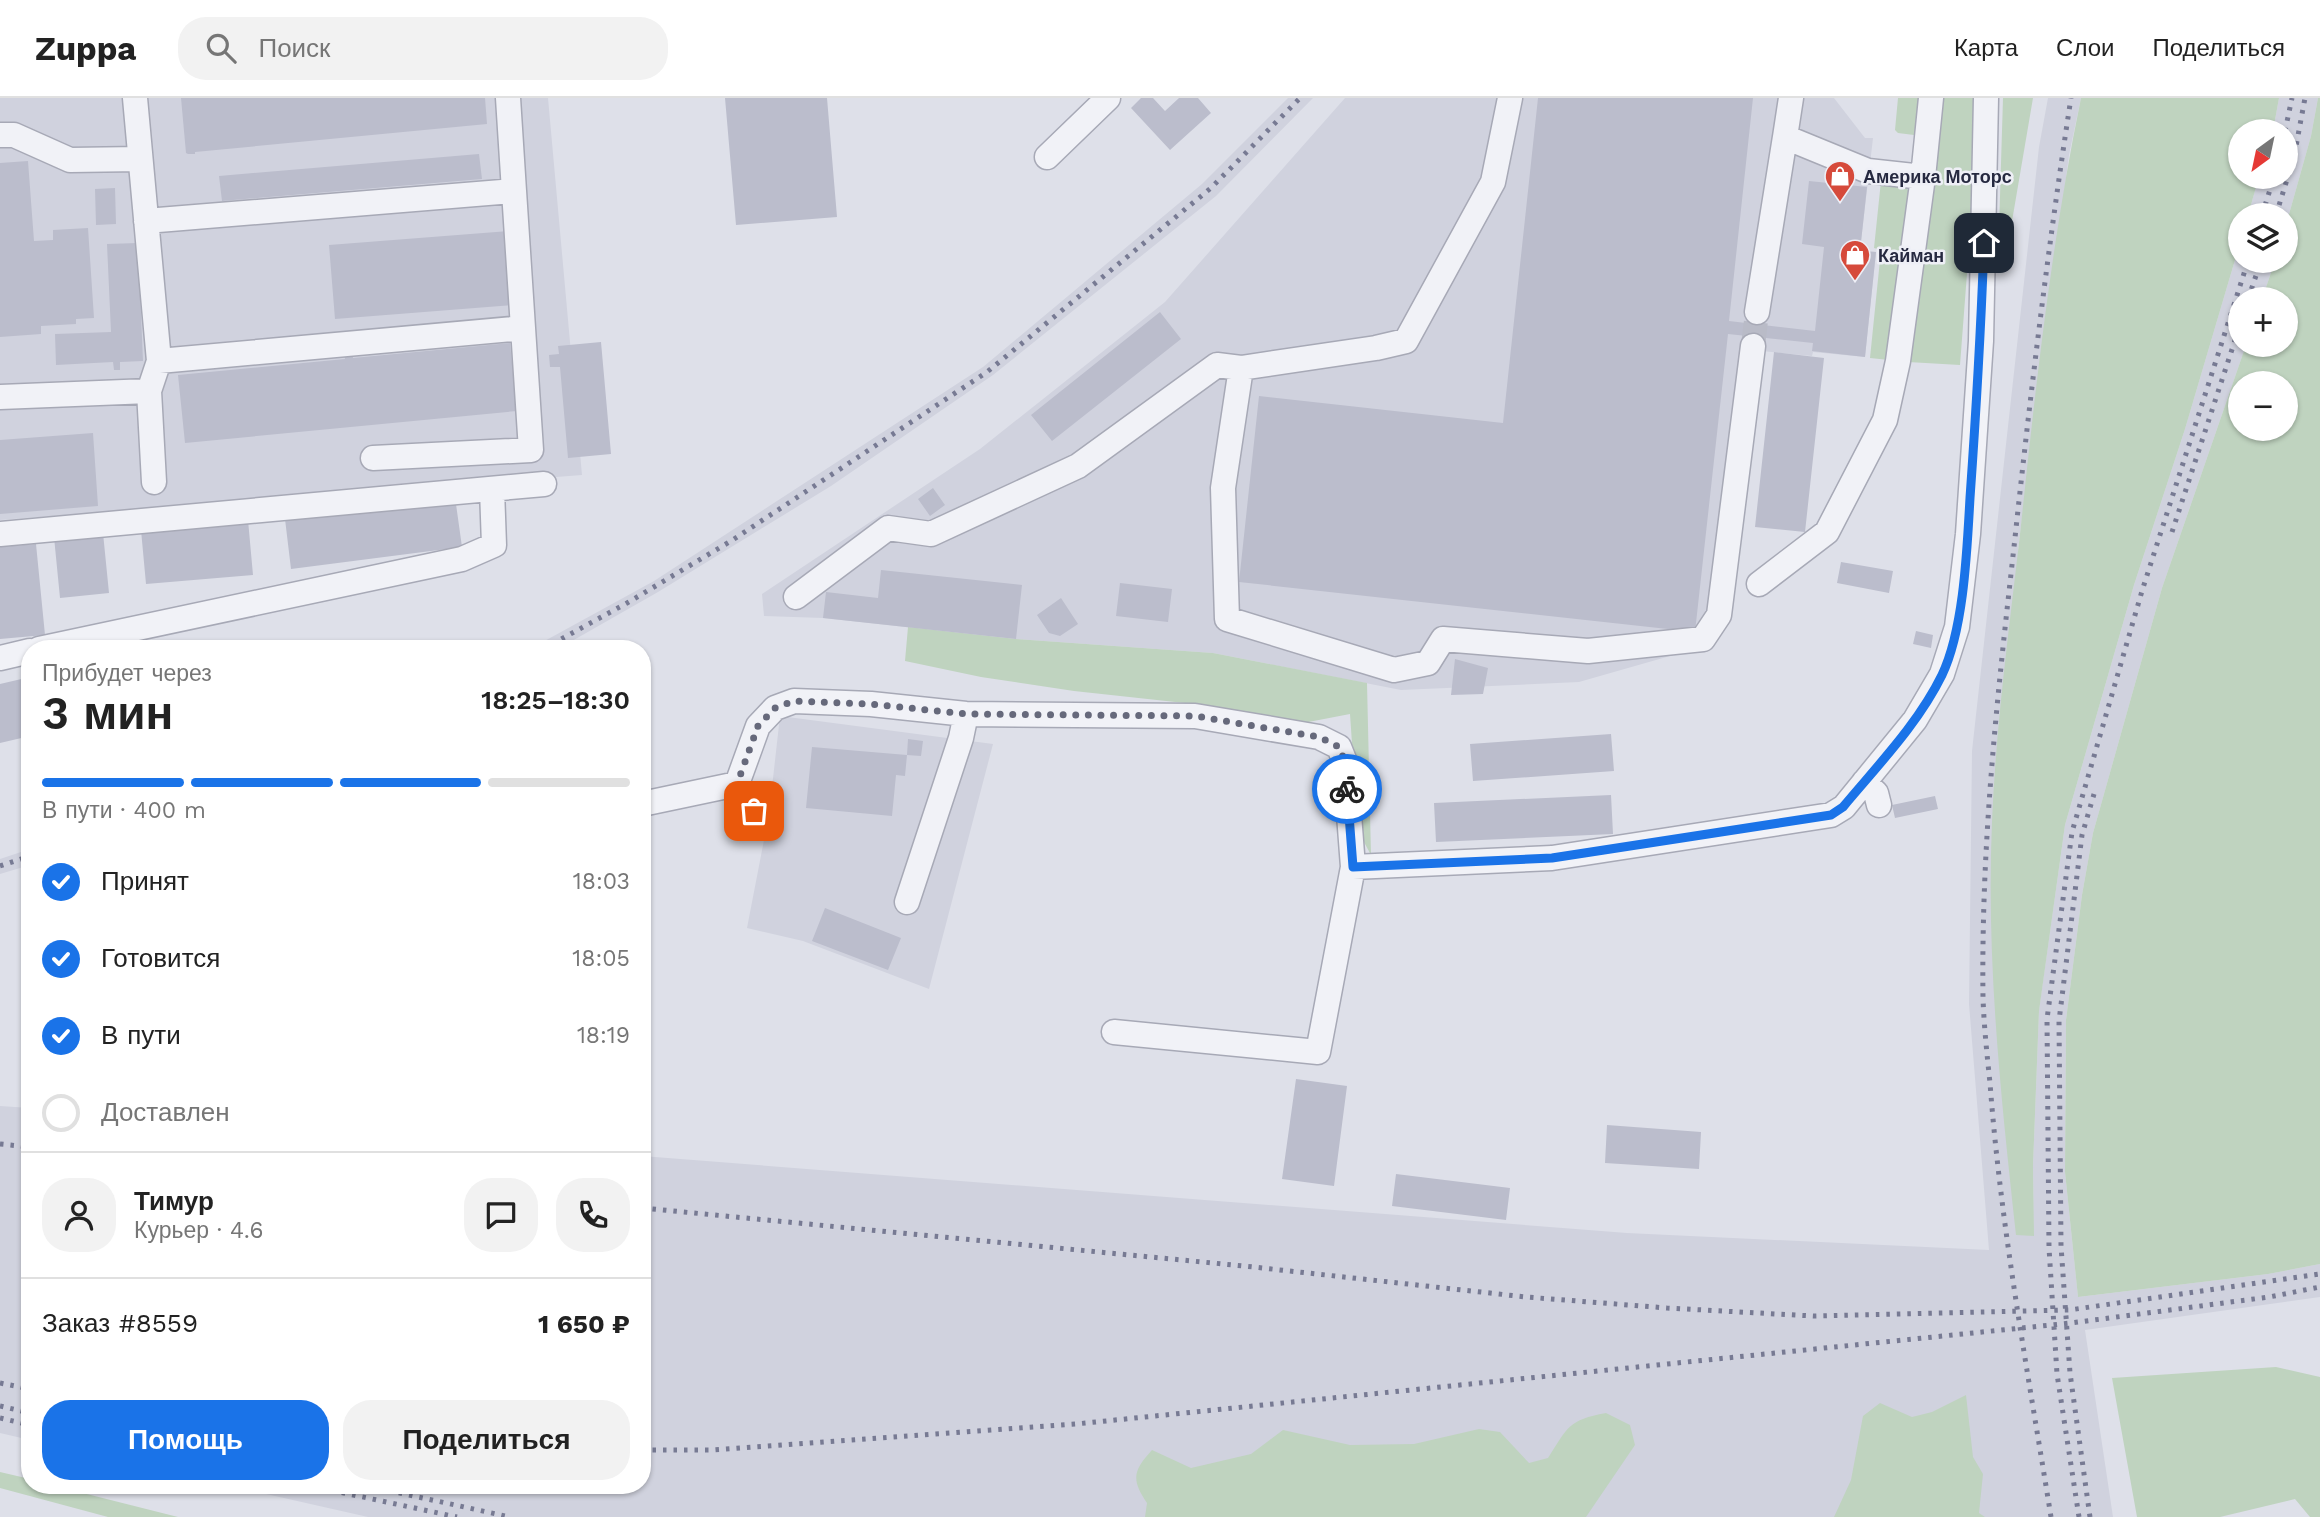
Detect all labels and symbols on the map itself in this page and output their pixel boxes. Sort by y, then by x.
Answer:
north arrow [2228,119,2298,189]
shop icon: Америка Моторс [1823,159,1857,203]
place label: Америка Моторс [1863,166,2012,187]
pin [1954,213,2014,273]
shop icon: Кайман [1838,238,1872,282]
place label: Кайман [1878,245,1944,266]
courier [1312,754,1382,824]
pin [724,781,784,841]

